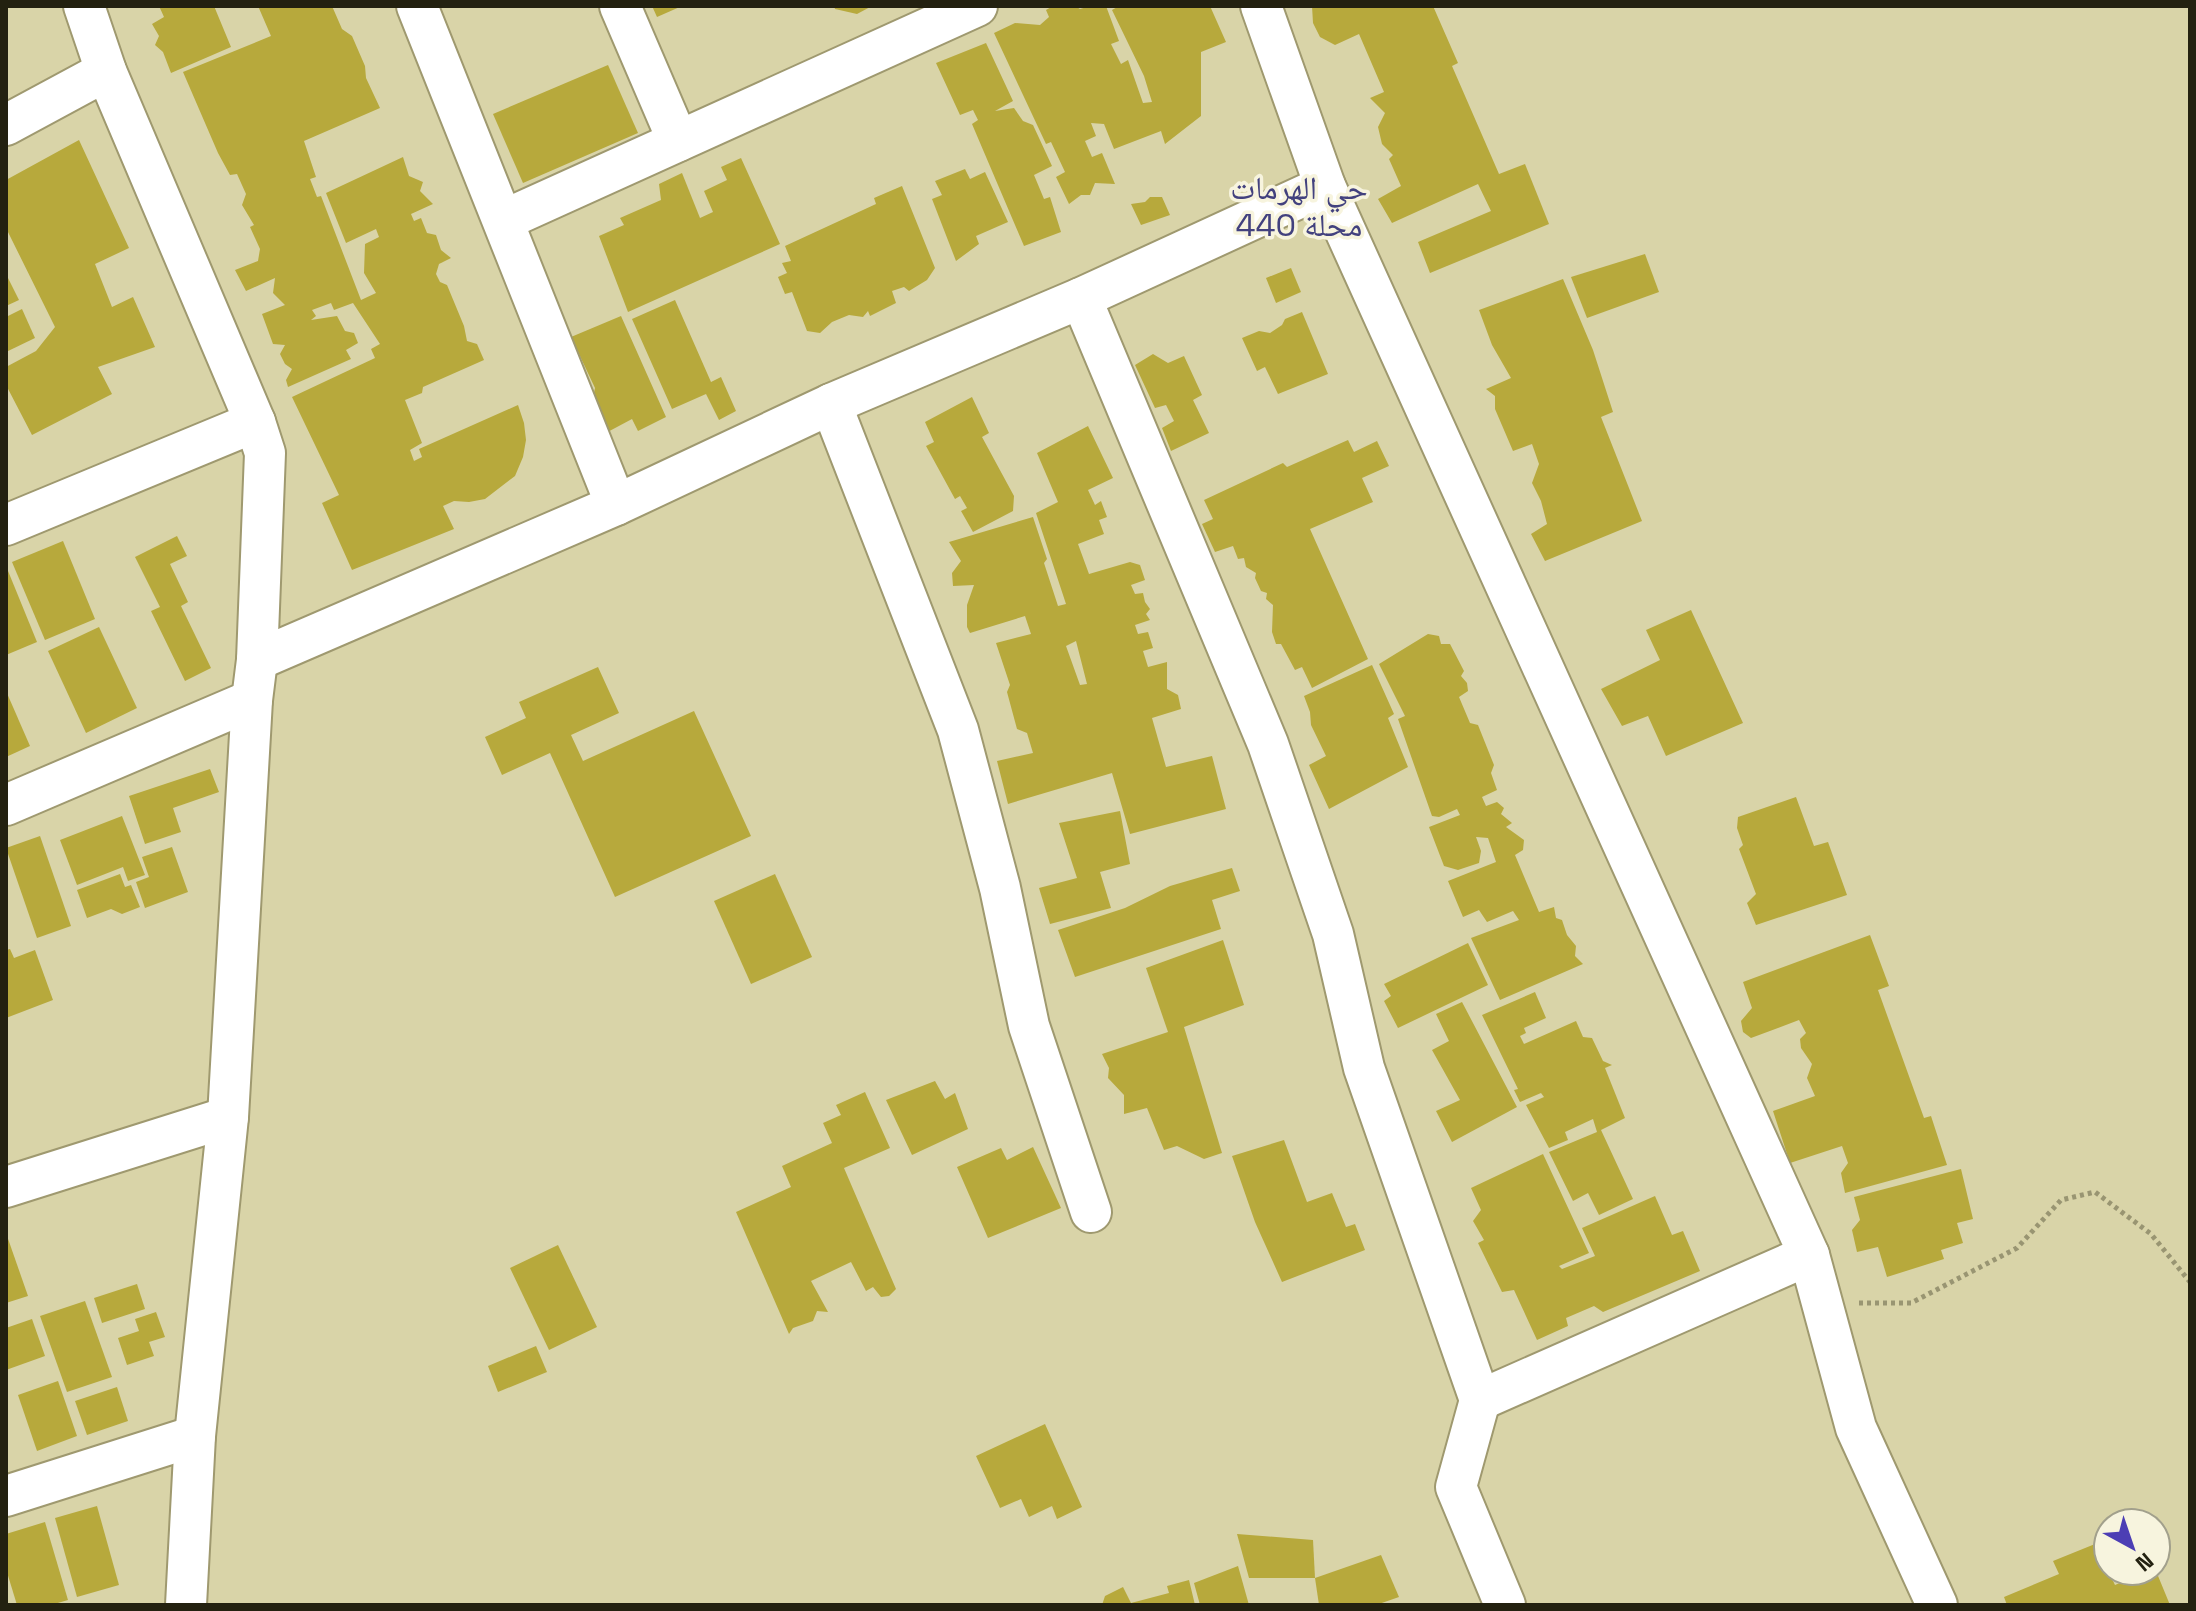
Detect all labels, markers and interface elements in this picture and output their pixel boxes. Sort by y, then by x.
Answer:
district label: حي الهرمات محلة 440 [1230,168,1368,245]
north arrow [2092,1507,2172,1587]
text: N [2130,1547,2160,1578]

